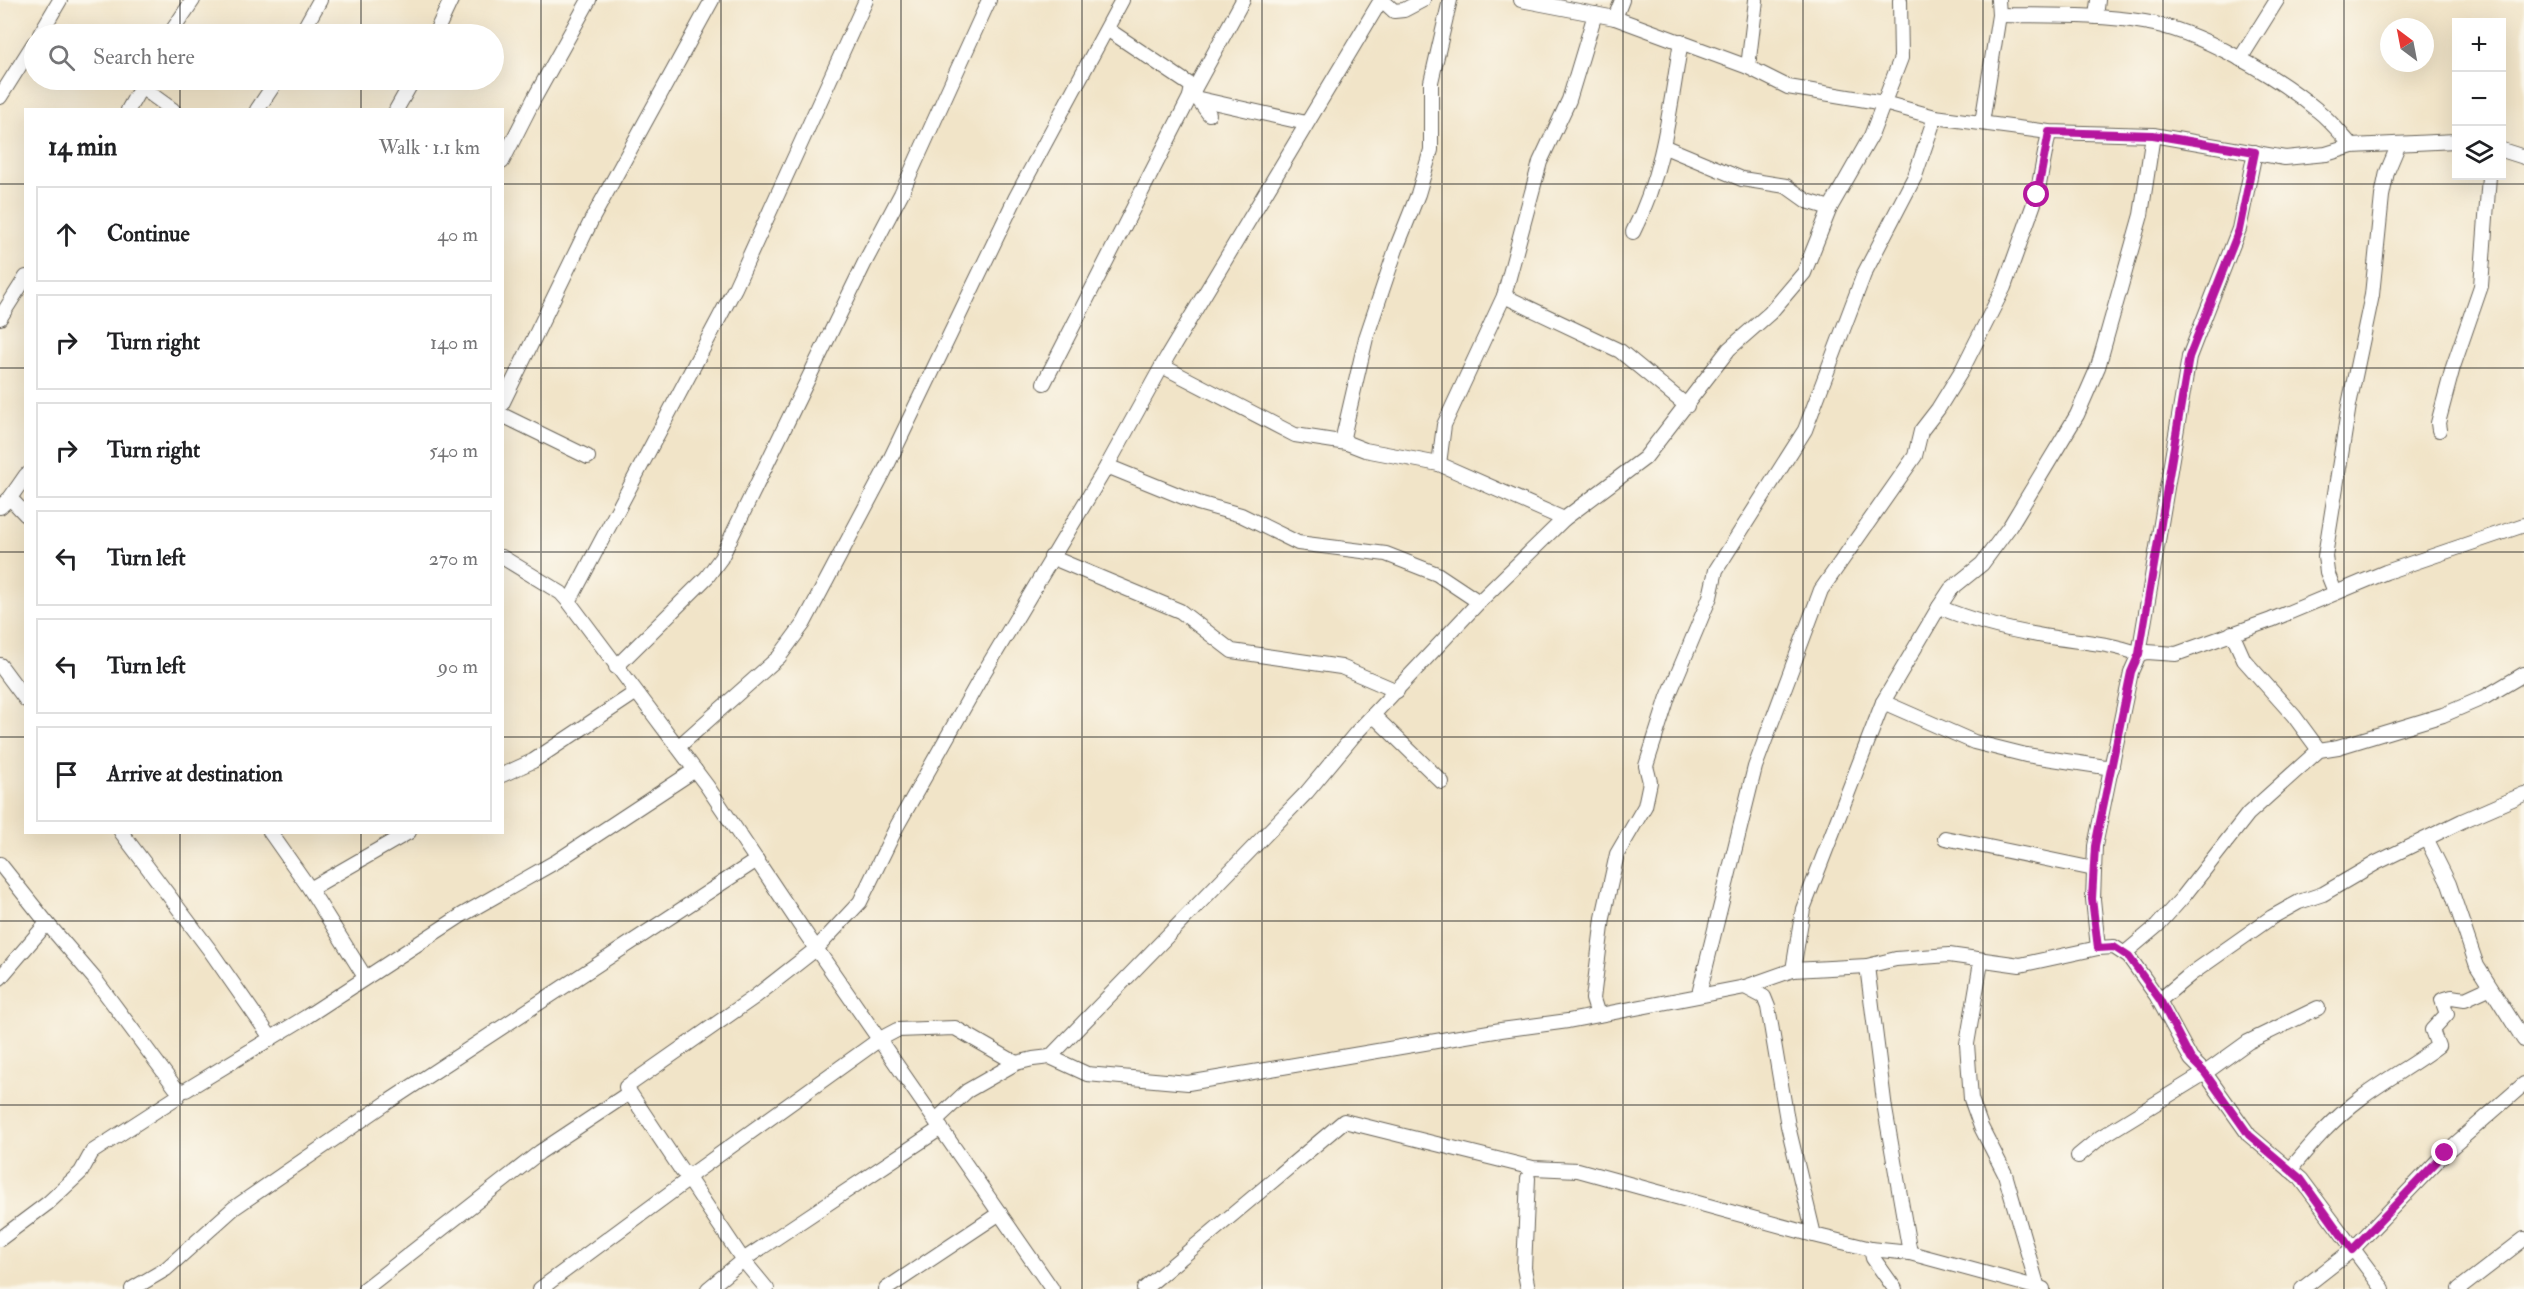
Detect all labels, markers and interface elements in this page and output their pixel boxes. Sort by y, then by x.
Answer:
north arrow [2380,18,2434,72]
map controls [2452,18,2506,180]
button: + [2452,18,2506,72]
search box [24,24,504,90]
icon: search [45,41,78,74]
text: Search here [93,43,195,71]
button: − [2452,72,2506,126]
button: layers [2452,126,2506,180]
text: 14 min [48,131,117,163]
text: Walk · 1.1 km [379,135,480,160]
route start [2023,181,2049,207]
icon: ahead [50,218,83,251]
text: Continue [107,220,190,248]
text: 40 m [437,222,478,247]
icon: right [50,326,83,359]
text: Turn right [107,328,200,356]
text: 140 m [430,330,478,355]
icon: right [50,434,83,467]
text: Turn right [107,436,200,464]
text: 540 m [429,438,478,463]
icon: left [50,542,83,575]
text: Turn left [107,544,186,572]
text: 270 m [429,546,478,571]
icon: left [50,650,83,683]
text: Turn left [107,652,186,680]
text: 90 m [438,654,478,679]
icon: arrive [50,758,83,791]
text: Arrive at destination [107,760,283,788]
route end [2431,1139,2457,1165]

